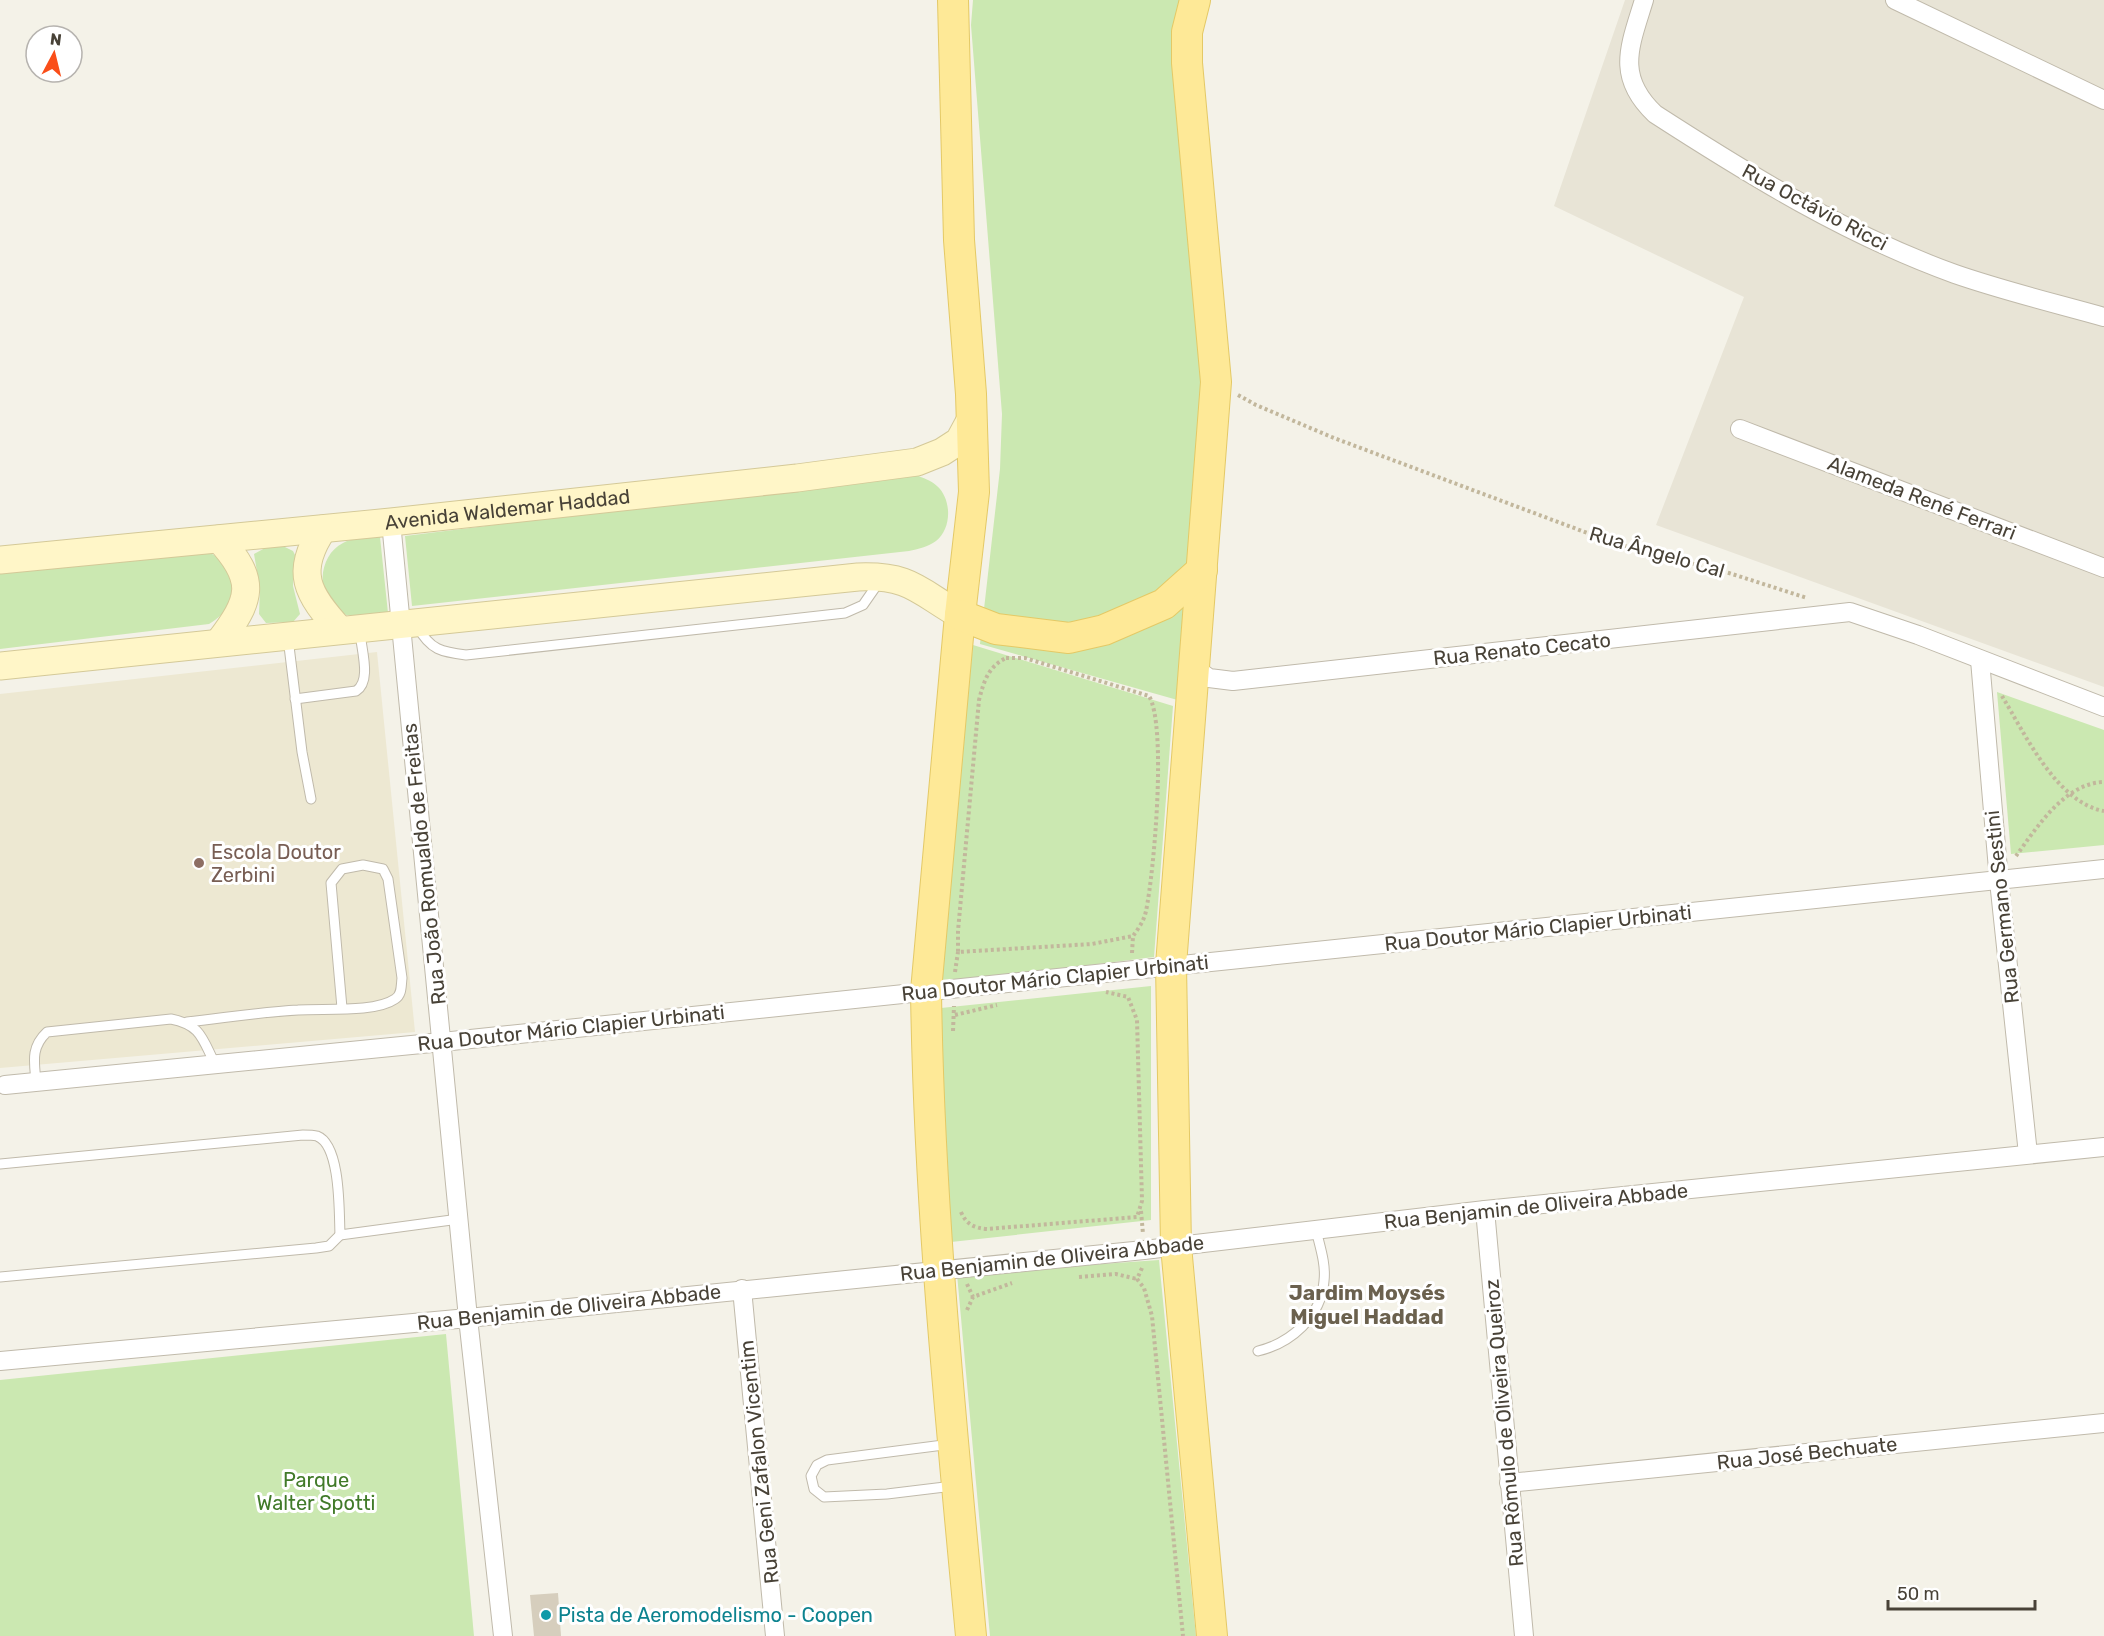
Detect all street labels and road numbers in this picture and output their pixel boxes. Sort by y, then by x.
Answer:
street label: Rua Octávio Ricci [1738,158,1892,256]
street label: Alameda René Ferrari [1824,451,2020,545]
street label: Avenida Waldemar Haddad [383,484,631,535]
street label: Rua Ângelo Cal [1587,521,1727,583]
street label: Rua Renato Cecato [1432,628,1612,670]
street label: Rua João Romualdo de Freitas [397,722,451,1006]
street label: Rua Germano Sestini [1980,809,2024,1005]
street label: Rua Doutor Mário Clapier Urbinati [1383,900,1693,956]
street label: Rua Doutor Mário Clapier Urbinati [900,950,1210,1006]
street label: Rua Doutor Mário Clapier Urbinati [416,1000,726,1056]
street label: Rua Benjamin de Oliveira Abbade [1383,1178,1689,1234]
street label: Rua Benjamin de Oliveira Abbade [899,1230,1205,1286]
street label: Rua Rômulo de Oliveira Queiroz [1479,1278,1529,1568]
street label: Rua Benjamin de Oliveira Abbade [416,1279,722,1335]
street label: Rua Geni Zafalon Vicentim [734,1339,784,1585]
street label: Rua José Bechuate [1716,1432,1898,1474]

